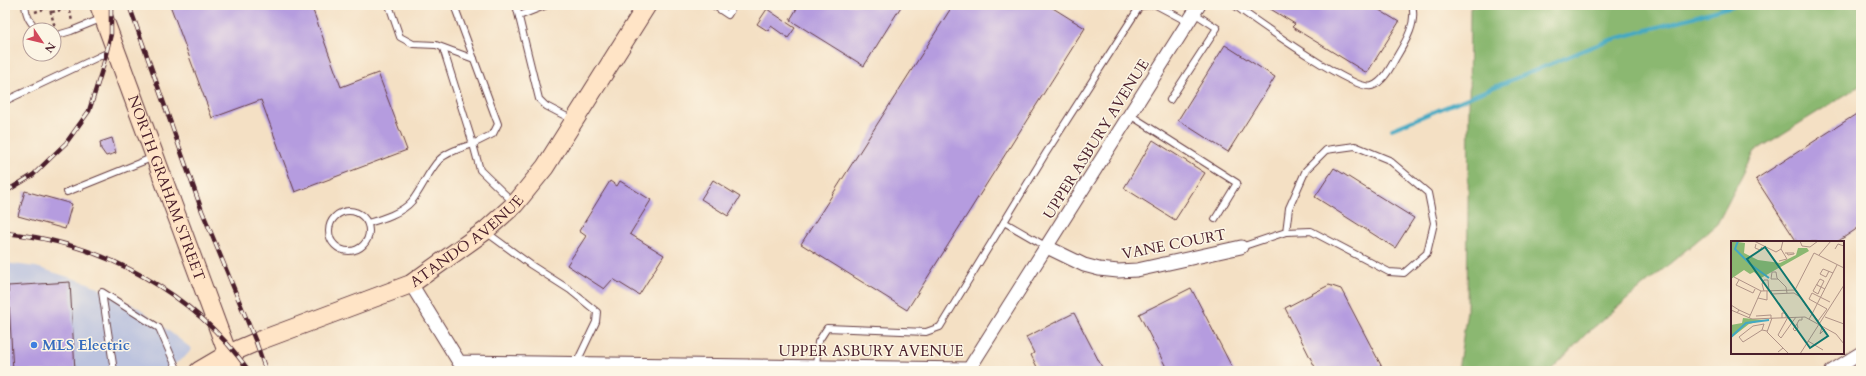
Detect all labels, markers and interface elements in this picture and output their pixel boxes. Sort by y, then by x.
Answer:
north arrow [22,22,62,62]
text: N [41,39,59,56]
street label: UPPER ASBURY AVENUE [1038,55,1154,223]
street label: NORTH GRAHAM STREET [123,92,210,284]
street label: ATANDO AVENUE [406,191,528,292]
street label: VANE COURT [1120,224,1228,264]
inset map [1731,241,1844,354]
place label: MLS Electric [42,335,130,355]
marker: MLS Electric [29,340,39,350]
street label: UPPER ASBURY AVENUE [778,341,964,361]

